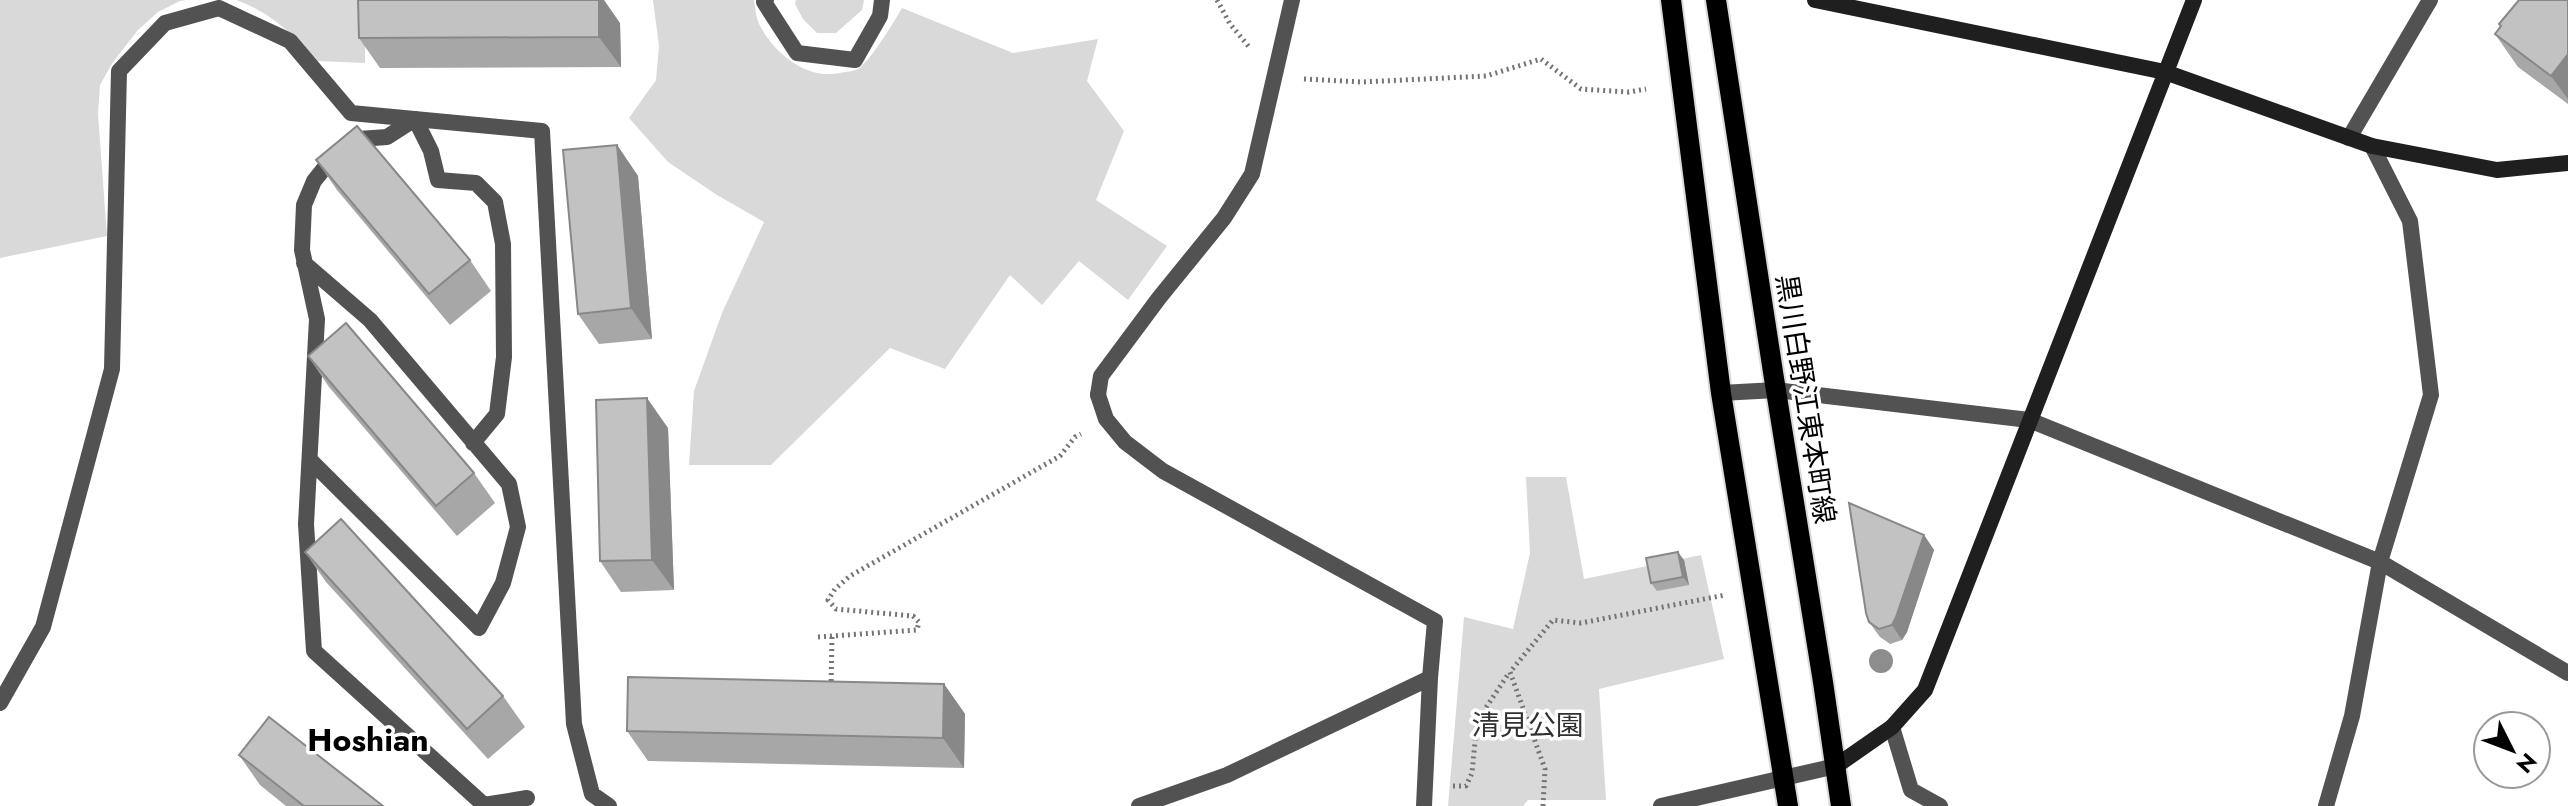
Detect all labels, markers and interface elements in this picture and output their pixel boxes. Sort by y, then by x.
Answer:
street label: 黒川白野江東本町線 [1766,271,1845,527]
park label: 清見公園 [1472,705,1584,746]
north arrow [2472,710,2552,790]
district label: Hoshian [307,717,429,763]
text: N [2509,746,2545,781]

